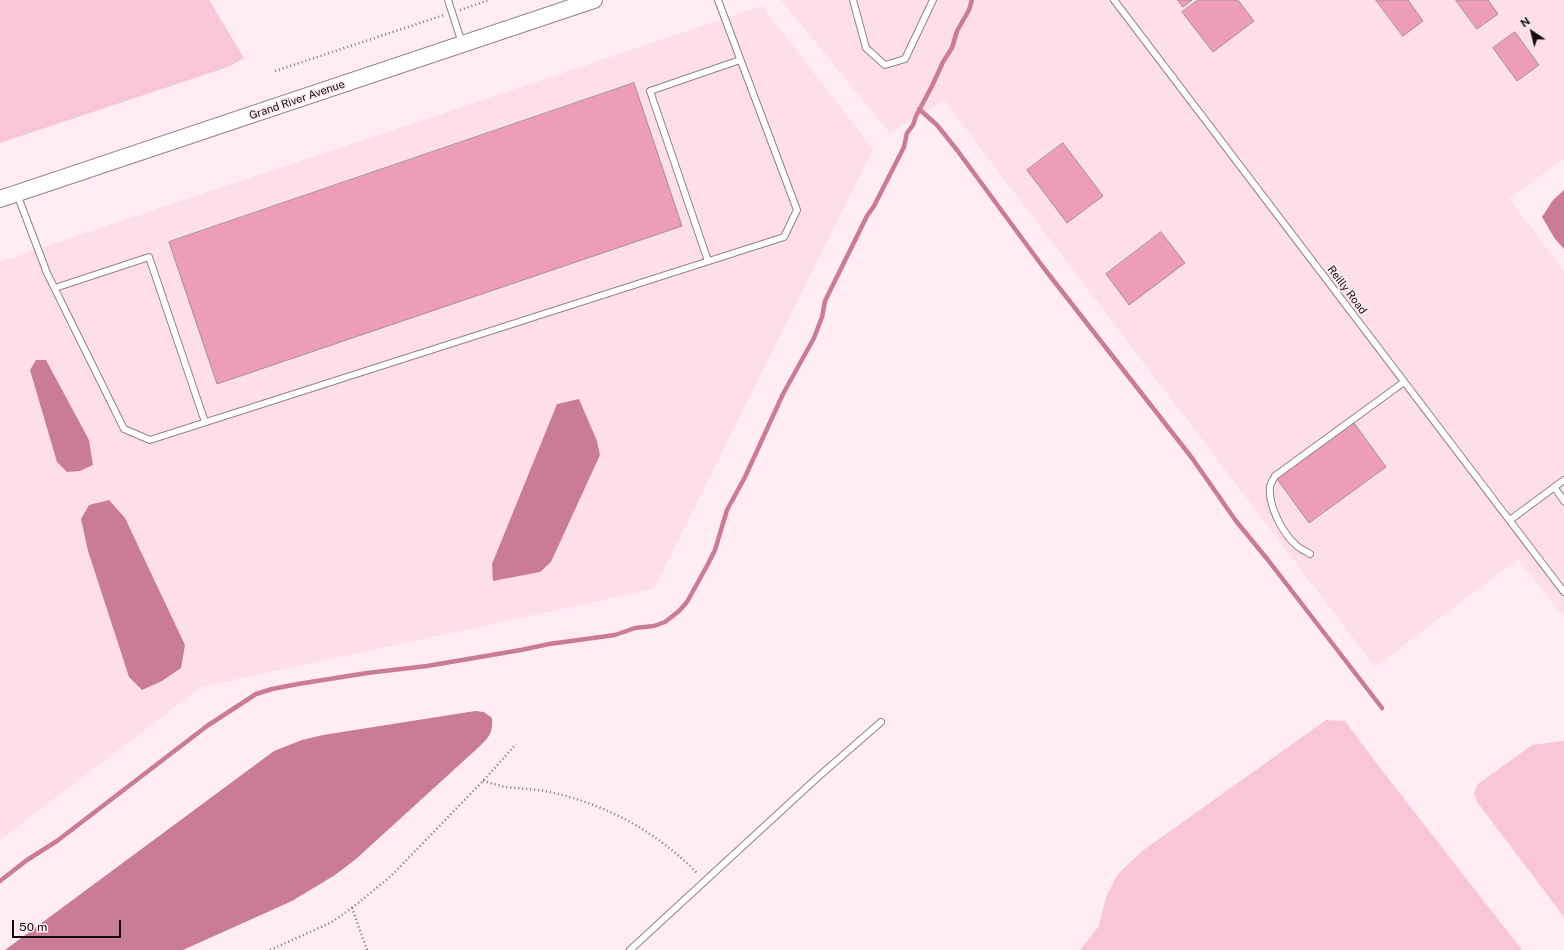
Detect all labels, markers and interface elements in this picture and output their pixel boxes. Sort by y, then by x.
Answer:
north arrow [1512,12,1552,52]
text: N [1518,15,1532,30]
street label: Grand River Avenue [247,77,347,123]
street label: Reilly Road [1325,263,1369,317]
scale bar [14,912,123,938]
text: 50 m [19,920,47,934]

